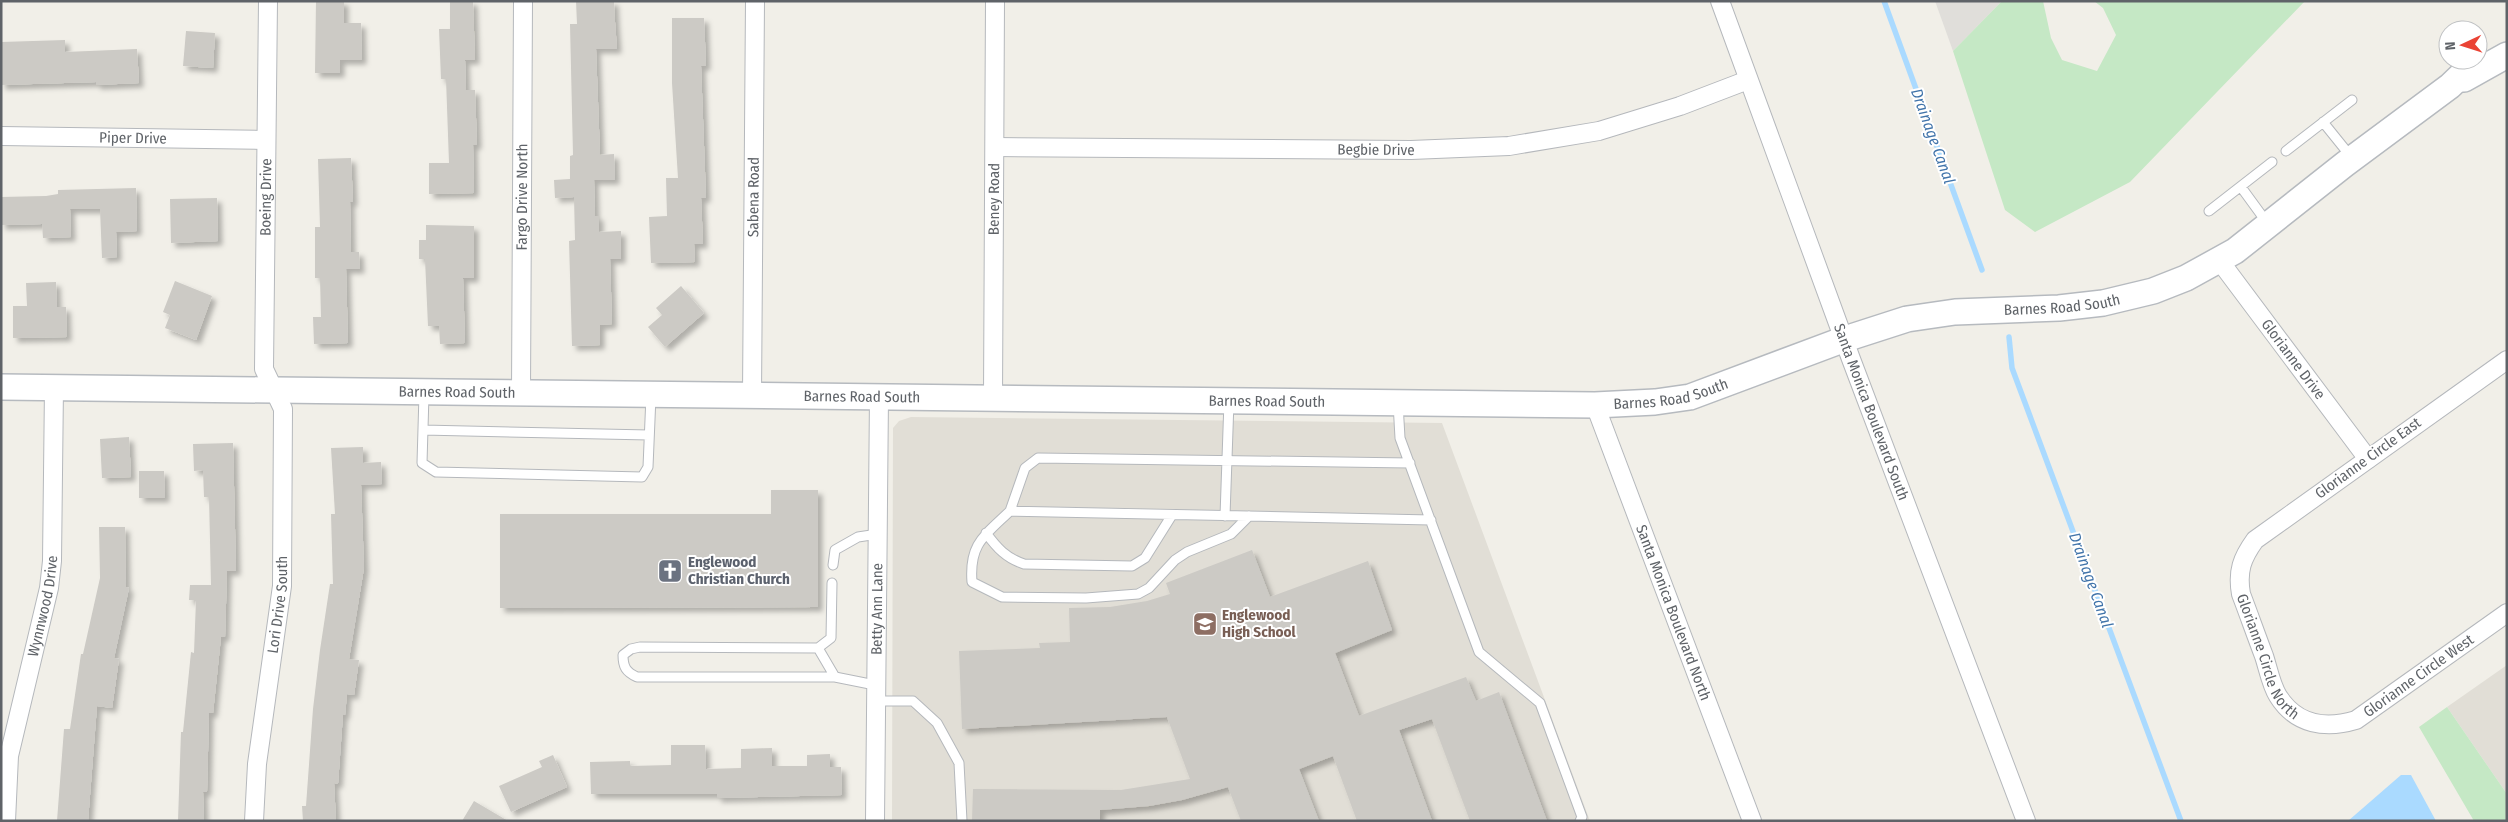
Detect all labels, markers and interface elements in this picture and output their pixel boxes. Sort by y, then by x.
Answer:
north arrow [2438,20,2488,70]
text: N [2442,41,2459,51]
water label: Drainage Canal [1907,86,1959,186]
street label: Piper Drive [99,128,167,148]
street label: Begbie Drive [1337,140,1415,159]
street label: Fargo Drive North [513,144,531,250]
street label: Sabena Road [744,157,763,237]
street label: Boeing Drive [256,158,275,236]
street label: Beney Road [985,163,1003,235]
street label: Barnes Road South [2004,290,2122,319]
street label: Glorianne Drive [2258,316,2329,403]
street label: Santa Monica Boulevard South [1830,321,1913,503]
street label: Barnes Road South [1613,375,1730,413]
street label: Barnes Road South [398,382,515,402]
street label: Barnes Road South [803,387,920,406]
street label: Barnes Road South [1208,392,1325,411]
street label: Glorianne Circle East [2312,414,2424,502]
street label: Santa Monica Boulevard North [1632,522,1715,703]
water label: Drainage Canal [2065,530,2117,630]
place label: Englewood Christian Church [688,553,790,588]
street label: Wynnwood Drive [24,555,61,658]
street label: Lori Drive South [264,556,291,654]
church icon: Englewood Christian Church [657,558,683,584]
street label: Betty Ann Lane [868,563,886,655]
street label: Glorianne Circle North [2233,591,2303,723]
place label: Englewood High School [1222,606,1297,641]
school or university icon: Englewood High School [1192,611,1218,637]
street label: Glorianne Circle West [2360,631,2477,721]

